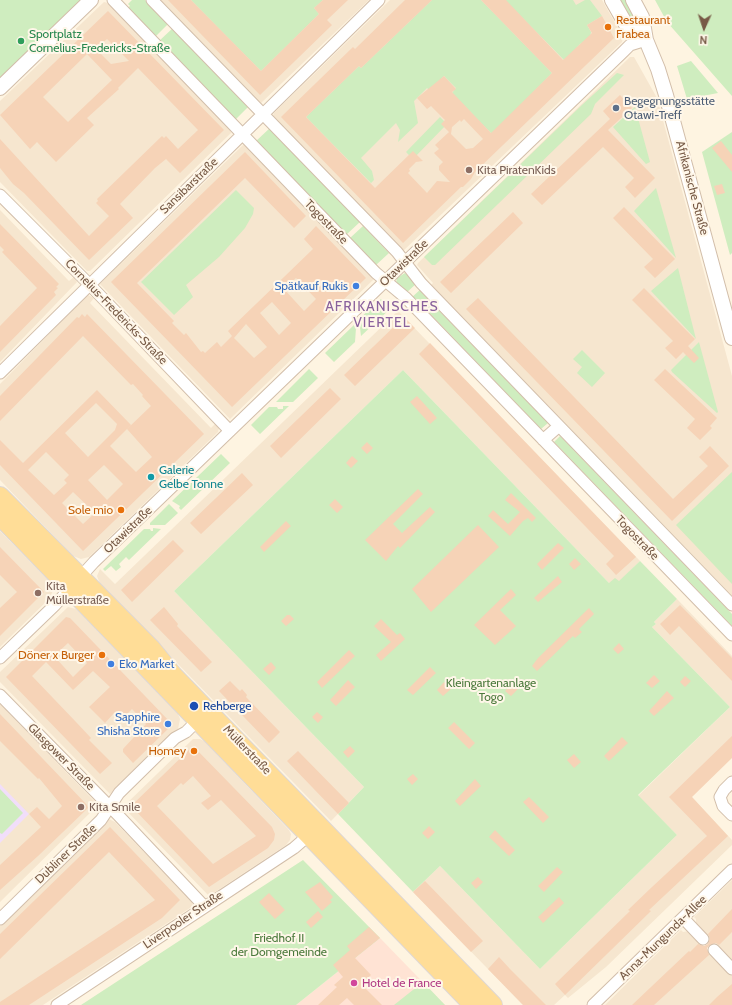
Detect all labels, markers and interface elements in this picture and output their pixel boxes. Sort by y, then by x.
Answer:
north arrow [684,8,724,48]
place label: Restaurant Frabea [616,13,670,41]
marker: Restaurant Frabea [603,22,613,32]
place label: Sportplatz Cornelius-Fredericks-Straße [29,27,170,55]
text: N [699,33,708,47]
marker: Sportplatz Cornelius-Fredericks-Straße [16,36,26,46]
place label: Begegnungsstätte Otawi-Treff [624,94,715,122]
marker: Begegnungsstätte Otawi-Treff [611,103,621,113]
street label: Afrikanische Straße [672,139,712,237]
street label: Sansibarstraße [157,155,221,217]
place label: Kita PiratenKids [477,163,556,177]
marker: Kita PiratenKids [464,165,474,175]
street label: Togostraße [301,197,351,247]
street label: Otawistraße [377,236,431,290]
street label: Cornelius-Fredericks-Straße [62,256,170,368]
place label: Spätkauf Rukis [274,279,348,293]
marker: Spätkauf Rukis [351,281,361,291]
district label: AFRIKANISCHES VIERTEL [325,299,439,332]
place label: Galerie Gelbe Tonne [159,463,223,491]
marker: Galerie Gelbe Tonne [146,472,156,482]
place label: Sole mio [68,503,113,517]
street label: Otawistraße [101,503,155,557]
marker: Sole mio [116,505,126,515]
street label: Togostraße [612,513,662,563]
place label: Kita Müllerstraße [46,579,109,607]
marker: Kita Müllerstraße [33,588,43,598]
place label: Döner x Burger [18,648,94,662]
marker: Döner x Burger [97,650,107,660]
place label: Eko Market [119,657,175,671]
marker: Eko Market [106,659,116,669]
park label: Kleingartenanlage Togo [446,676,536,704]
place label: Rehberge [203,699,251,713]
marker: Rehberge [188,700,200,712]
place label: Sapphire Shisha Store [97,710,160,738]
marker: Sapphire Shisha Store [163,719,173,729]
street label: Glasgower Straße [25,721,97,793]
street label: Müllerstraße [220,722,274,778]
place label: Homey [148,744,186,758]
marker: Homey [189,746,199,756]
place label: Kita Smile [89,800,140,814]
marker: Kita Smile [76,802,86,812]
street label: Dubliner Straße [32,821,100,887]
street label: Liverpooler Straße [140,888,226,952]
street label: Anna-Mungunda-Allee [616,893,710,983]
park label: Friedhof II der Domgemeinde [231,931,327,959]
place label: Hotel de France [362,976,441,990]
marker: Hotel de France [349,978,359,988]

